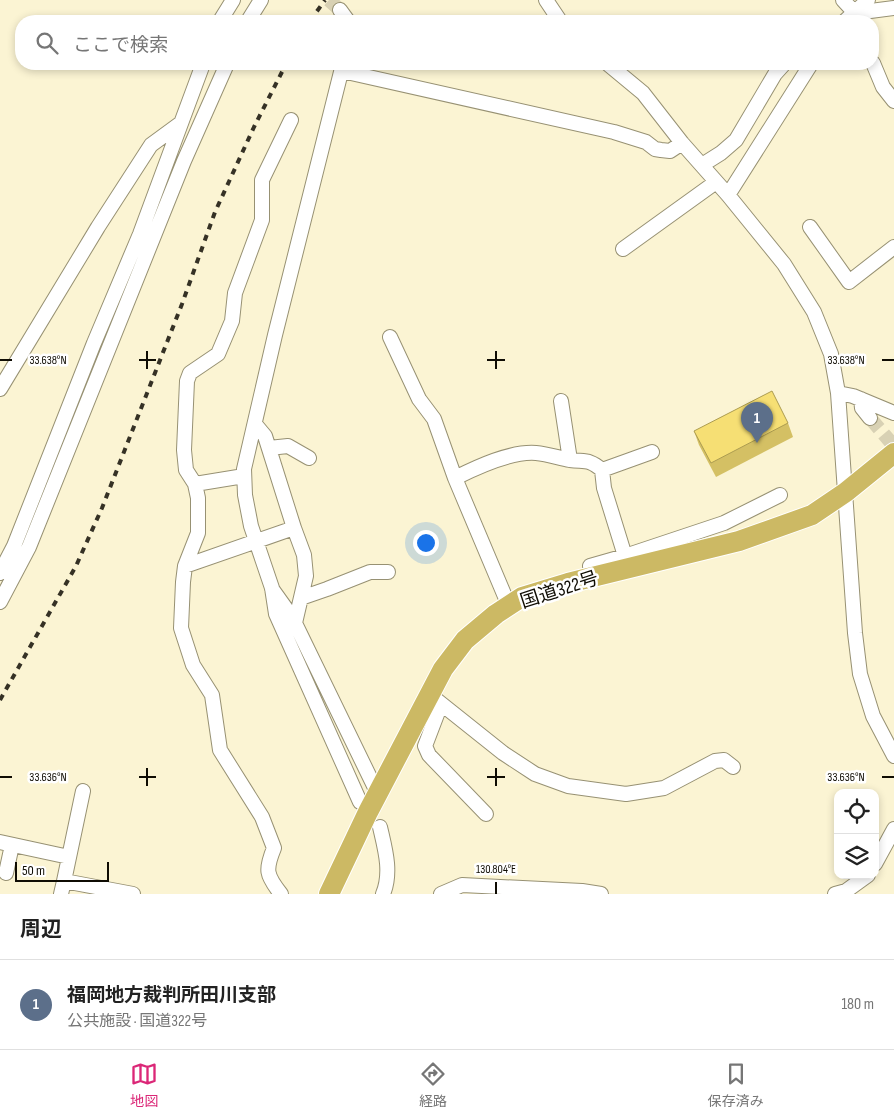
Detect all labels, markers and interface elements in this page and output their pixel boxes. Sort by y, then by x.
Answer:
search box [15,15,879,70]
icon: search [33,29,61,57]
text: ここで検索 [73,34,168,57]
text: 33.638°N [29,353,67,368]
text: 33.638°N [827,353,865,368]
pin: 1 [741,402,773,443]
your location [413,530,439,556]
street label: 国道322号 [518,567,601,614]
text: 33.636°N [29,770,67,785]
text: 33.636°N [827,770,865,785]
map controls [834,789,879,879]
button: locate [834,789,879,834]
button: layers [834,834,879,879]
scale bar [15,859,109,882]
text: 50 m [22,862,45,879]
text: 130.804°E [476,862,516,877]
text: 周辺 [20,917,62,942]
text: 福岡地方裁判所田川支部 [67,984,276,1007]
text: 1 [33,995,39,1014]
text: 180 m [841,995,874,1014]
text: 公共施設 · 国道322号 [67,1012,207,1031]
tab: 地図 [130,1060,158,1110]
tab: 経路 [419,1060,447,1110]
tab: 保存済み [708,1060,764,1110]

